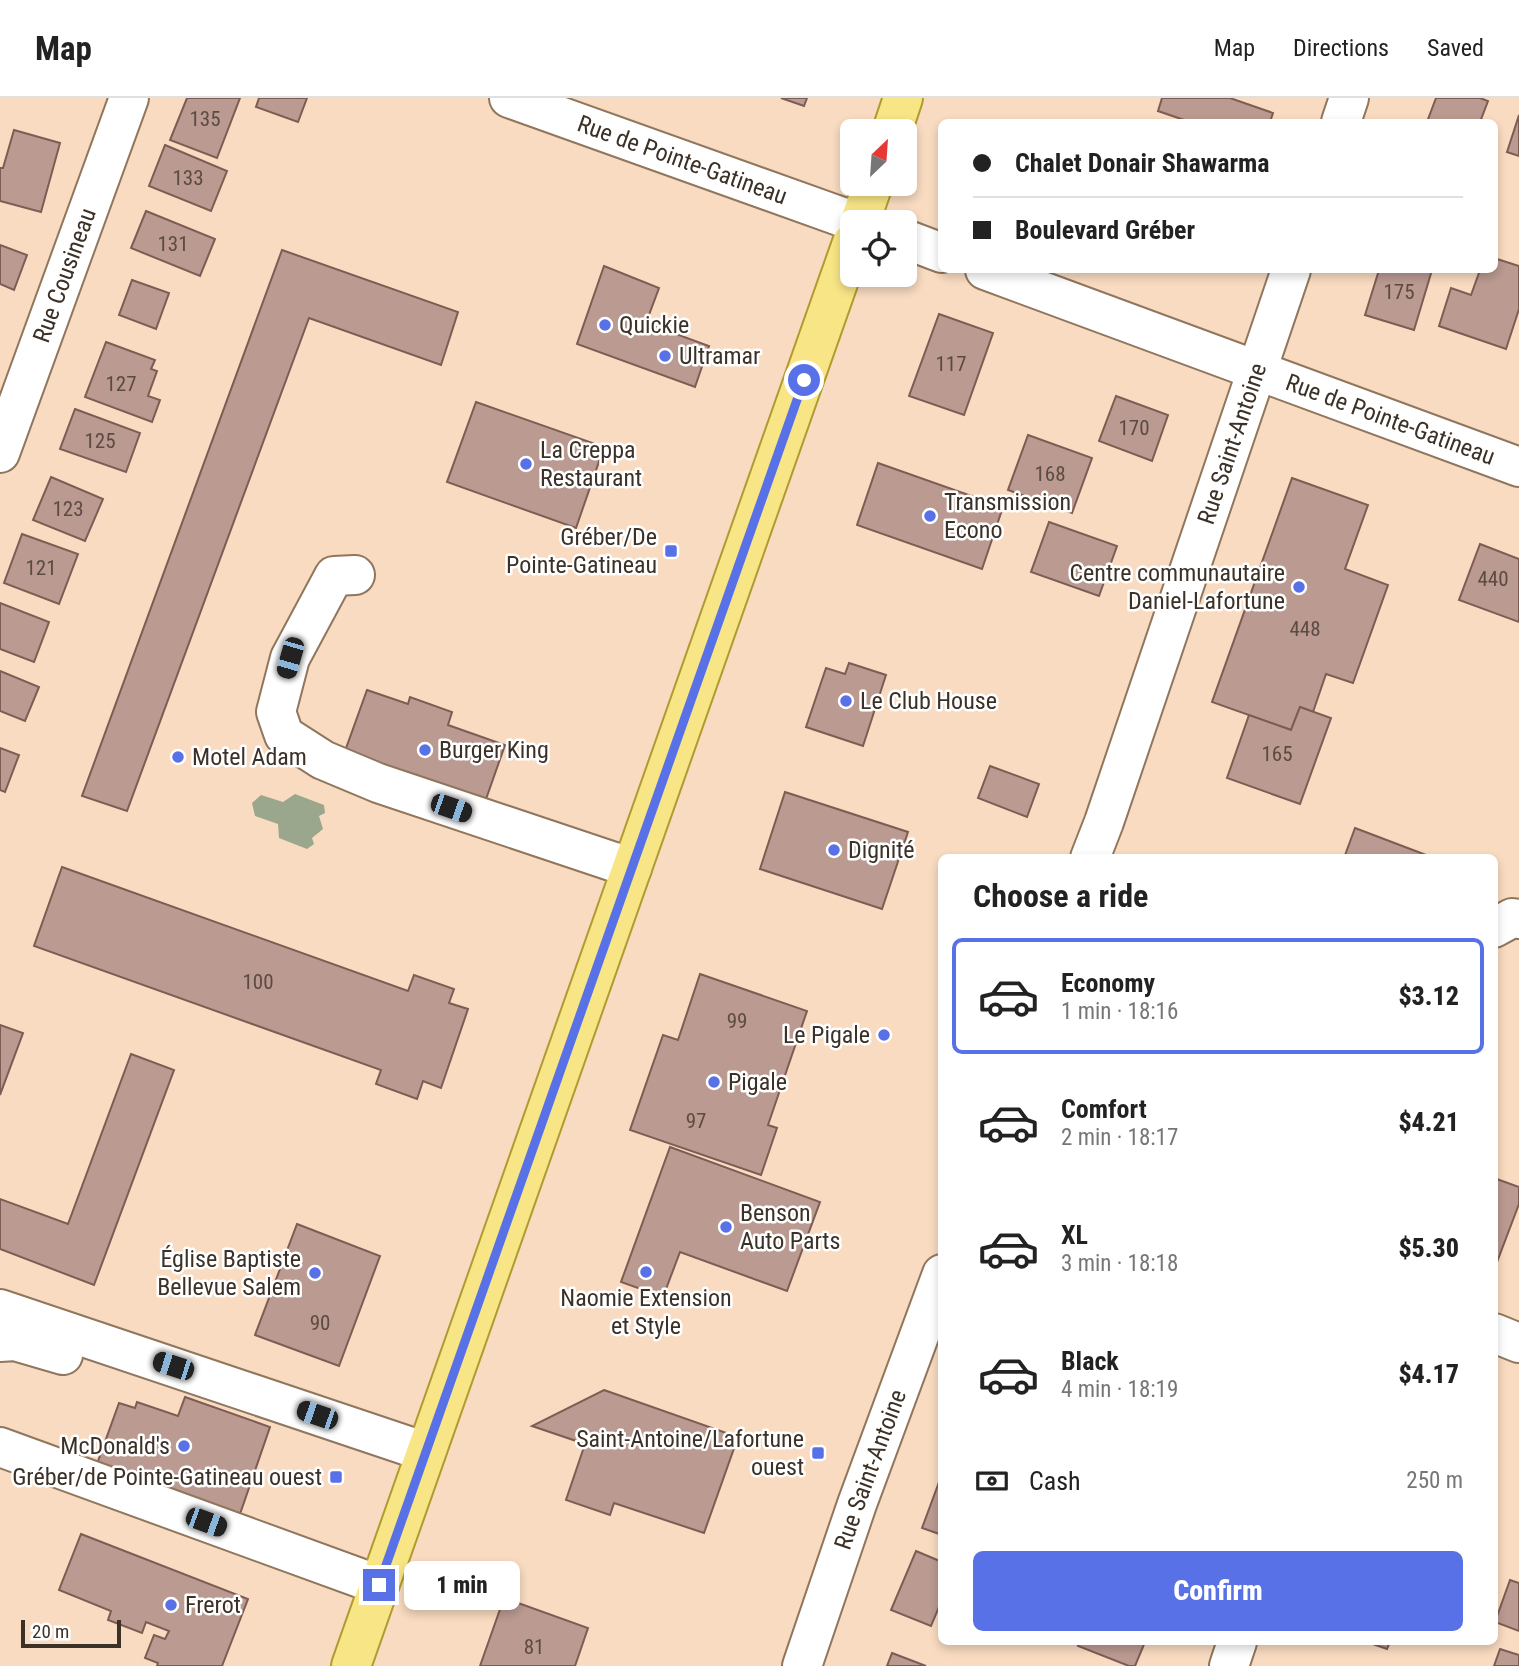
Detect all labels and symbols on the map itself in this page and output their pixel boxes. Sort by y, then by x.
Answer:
house number: 135 [189,107,221,131]
street label: Rue de Pointe-Gatineau [574,110,791,210]
north arrow [840,119,917,196]
house number: 133 [172,166,204,190]
street label: Rue Cousineau [27,204,102,346]
house number: 131 [157,232,189,256]
house number: 175 [1383,280,1415,304]
place label: Quickie [619,311,689,339]
marker: Quickie [597,317,613,333]
place label: Ultramar [679,342,760,370]
marker: Ultramar [657,348,673,364]
house number: 117 [935,352,967,376]
street label: Rue Saint-Antoine [1192,360,1272,528]
route start [788,364,820,396]
street label: Rue de Pointe-Gatineau [1282,368,1499,471]
house number: 127 [105,372,137,396]
house number: 170 [1118,416,1150,440]
house number: 125 [84,429,116,453]
place label: La Creppa Restaurant [540,436,642,492]
marker: La Creppa Restaurant [518,456,534,472]
house number: 168 [1034,462,1066,486]
place label: Transmission Econo [944,488,1071,544]
house number: 123 [52,497,84,521]
marker: Transmission Econo [922,508,938,524]
place label: Gréber/De Pointe-Gatineau [506,523,657,579]
marker: Gréber/De Pointe-Gatineau [663,543,679,559]
house number: 121 [25,556,57,580]
place label: Centre communautaire Daniel-Lafortune [1070,559,1285,615]
house number: 440 [1477,567,1509,591]
marker: Centre communautaire Daniel-Lafortune [1291,579,1307,595]
house number: 448 [1289,617,1321,641]
car [275,635,306,681]
place label: Le Club House [860,687,997,715]
marker: Le Club House [838,693,854,709]
place label: Burger King [439,736,549,764]
marker: Burger King [417,742,433,758]
house number: 165 [1261,742,1293,766]
place label: Motel Adam [192,743,307,771]
marker: Motel Adam [170,749,186,765]
car [428,791,475,825]
place label: Dignité [848,836,915,864]
marker: Dignité [826,842,842,858]
house number: 100 [242,970,274,994]
house number: 99 [727,1009,747,1033]
place label: Le Pigale [783,1021,870,1049]
marker: Le Pigale [876,1027,892,1043]
place label: Pigale [728,1068,787,1096]
marker: Pigale [706,1074,722,1090]
house number: 97 [686,1109,706,1133]
place label: Benson Auto Parts [740,1199,840,1255]
marker: Benson Auto Parts [718,1219,734,1235]
place label: Église Baptiste Bellevue Salem [157,1245,301,1301]
marker: Naomie Extension et Style [638,1264,654,1280]
marker: Église Baptiste Bellevue Salem [307,1265,323,1281]
place label: Naomie Extension et Style [560,1284,732,1340]
house number: 90 [310,1311,330,1335]
car [150,1350,197,1382]
street label: Rue Saint-Antoine [829,1386,912,1553]
car [294,1398,341,1432]
place label: Saint-Antoine/Lafortune ouest [576,1425,804,1481]
place label: McDonald's [60,1432,170,1460]
marker: McDonald's [176,1438,192,1454]
marker: Saint-Antoine/Lafortune ouest [810,1445,826,1461]
place label: Gréber/de Pointe-Gatineau ouest [12,1463,322,1491]
marker: Gréber/de Pointe-Gatineau ouest [328,1469,344,1485]
car [183,1505,230,1539]
callout: 1 min [404,1560,519,1610]
route end [363,1569,395,1601]
place label: Frerot [185,1591,241,1619]
marker: Frerot [163,1597,179,1613]
scale bar [21,1617,121,1649]
house number: 81 [524,1635,544,1659]

